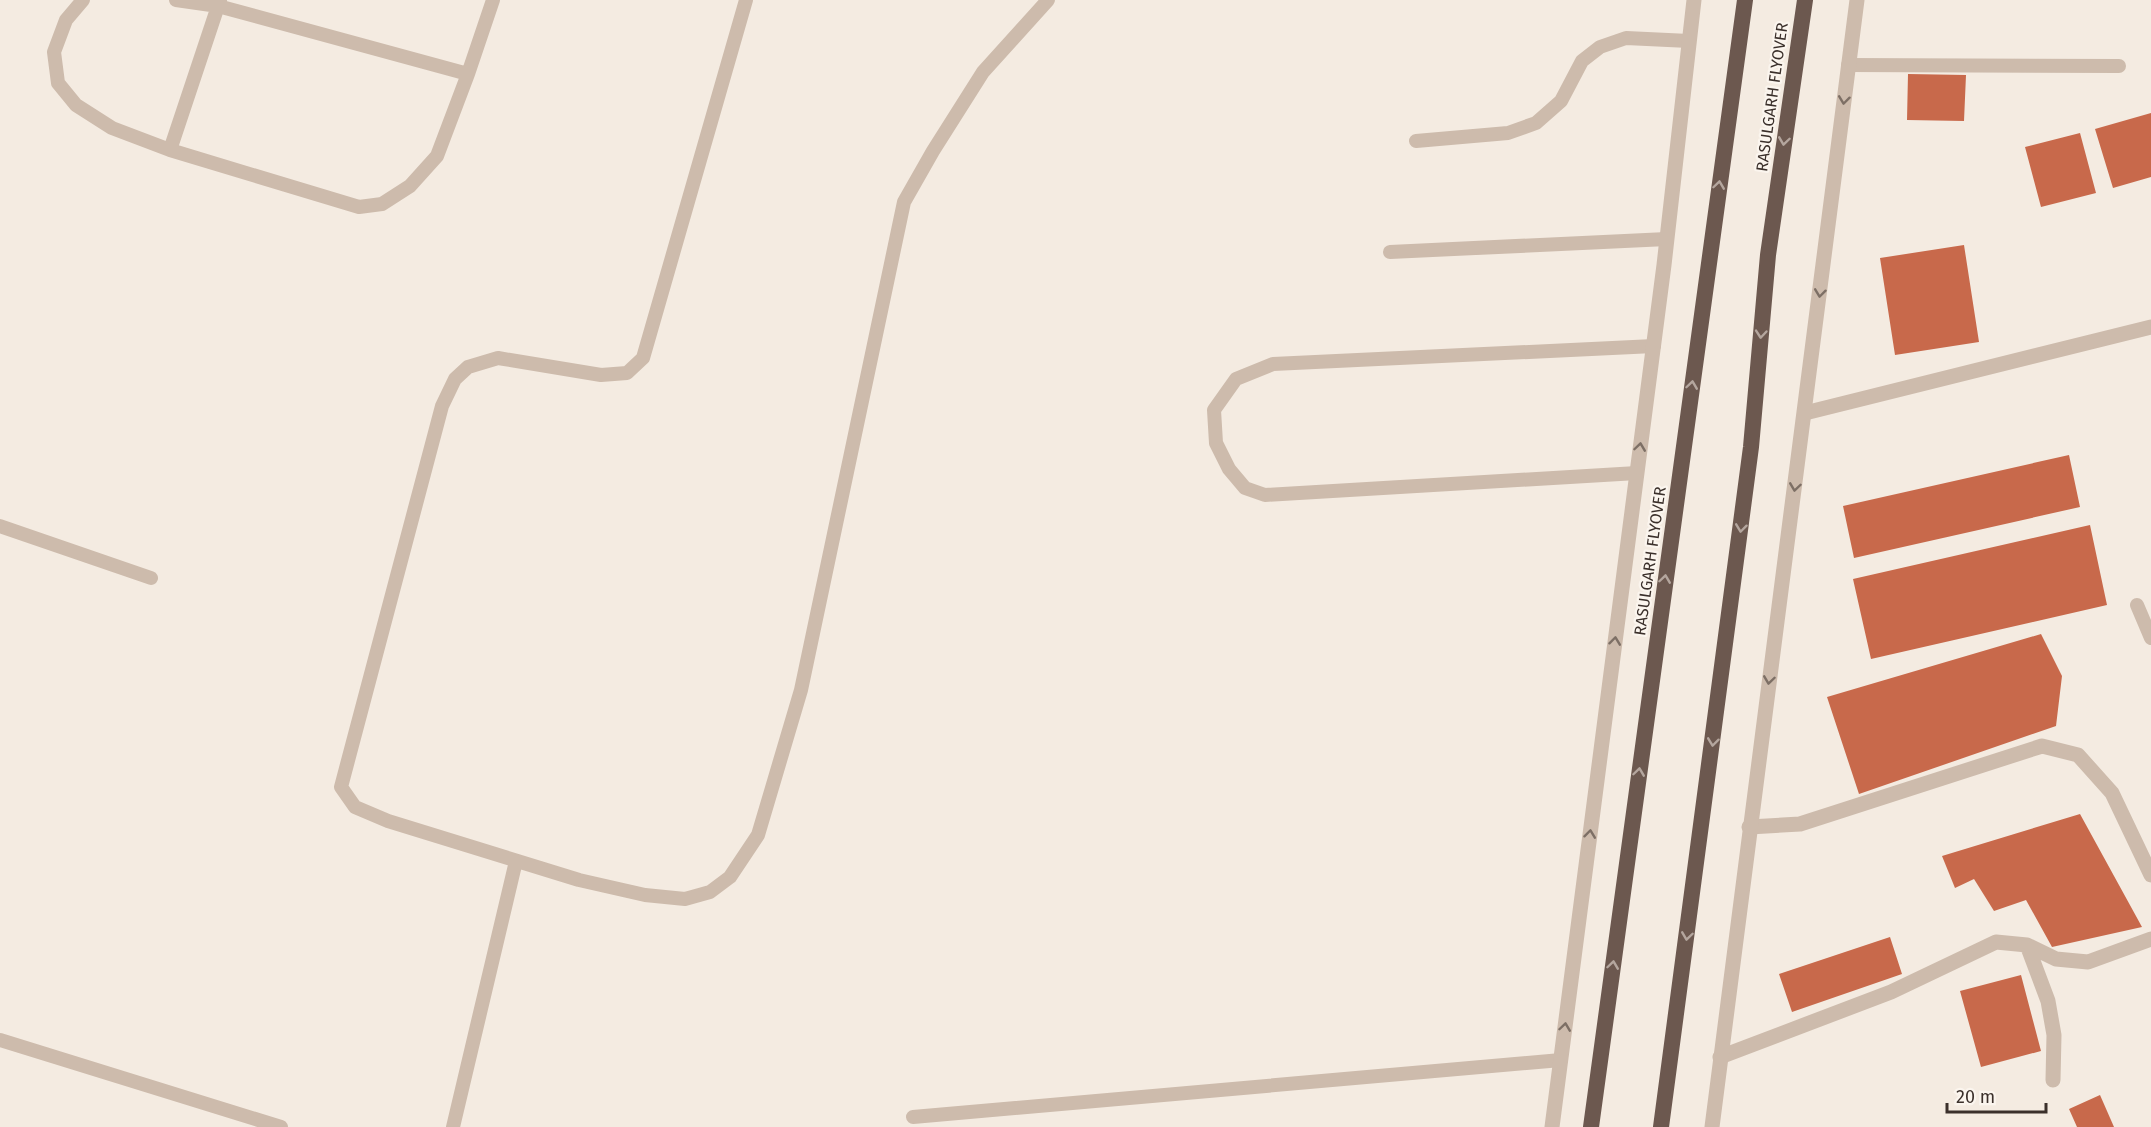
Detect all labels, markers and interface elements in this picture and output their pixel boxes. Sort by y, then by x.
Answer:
street label: RASULGARH FLYOVER [1752,21,1792,173]
one-way arrow [1838,95,1851,104]
one-way arrow [1779,136,1791,146]
one-way arrow [1713,181,1725,190]
one-way arrow [1814,289,1827,298]
one-way arrow [1755,330,1768,339]
one-way arrow [1685,381,1697,390]
one-way arrow [1634,443,1646,452]
one-way arrow [1789,482,1802,491]
street label: RASULGARH FLYOVER [1630,485,1670,637]
one-way arrow [1735,524,1748,533]
one-way arrow [1659,574,1671,583]
one-way arrow [1609,636,1621,645]
one-way arrow [1763,675,1776,684]
one-way arrow [1708,738,1720,747]
one-way arrow [1633,767,1645,776]
one-way arrow [1584,829,1596,839]
one-way arrow [1682,931,1694,940]
one-way arrow [1606,960,1618,970]
one-way arrow [1558,1023,1571,1032]
scale bar [1947,1076,2046,1114]
text: 20 m [1956,1086,1995,1108]

